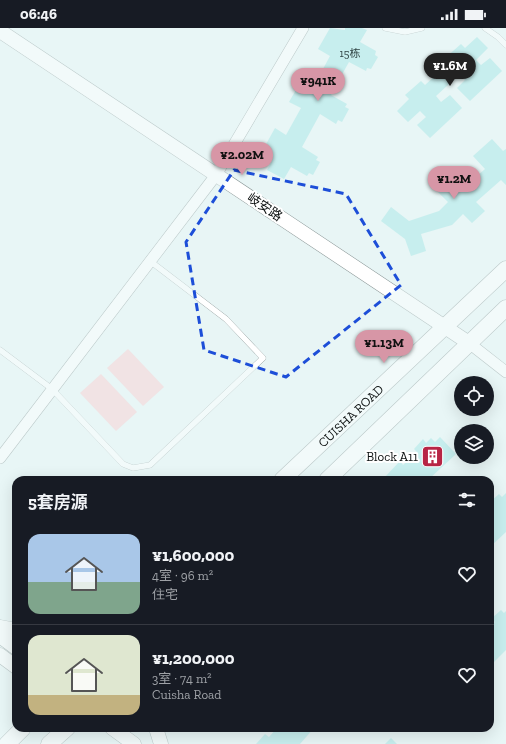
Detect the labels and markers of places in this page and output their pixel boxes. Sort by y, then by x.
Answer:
pin: ¥1.6M [422,53,478,87]
pin: ¥941K [290,68,346,102]
pin: ¥2.02M [209,142,275,176]
pin: ¥1.2M [426,166,482,200]
pin: ¥1.13M [351,330,417,364]
building icon: Block A11 [420,443,446,469]
place label: Block A11 [366,449,418,464]

